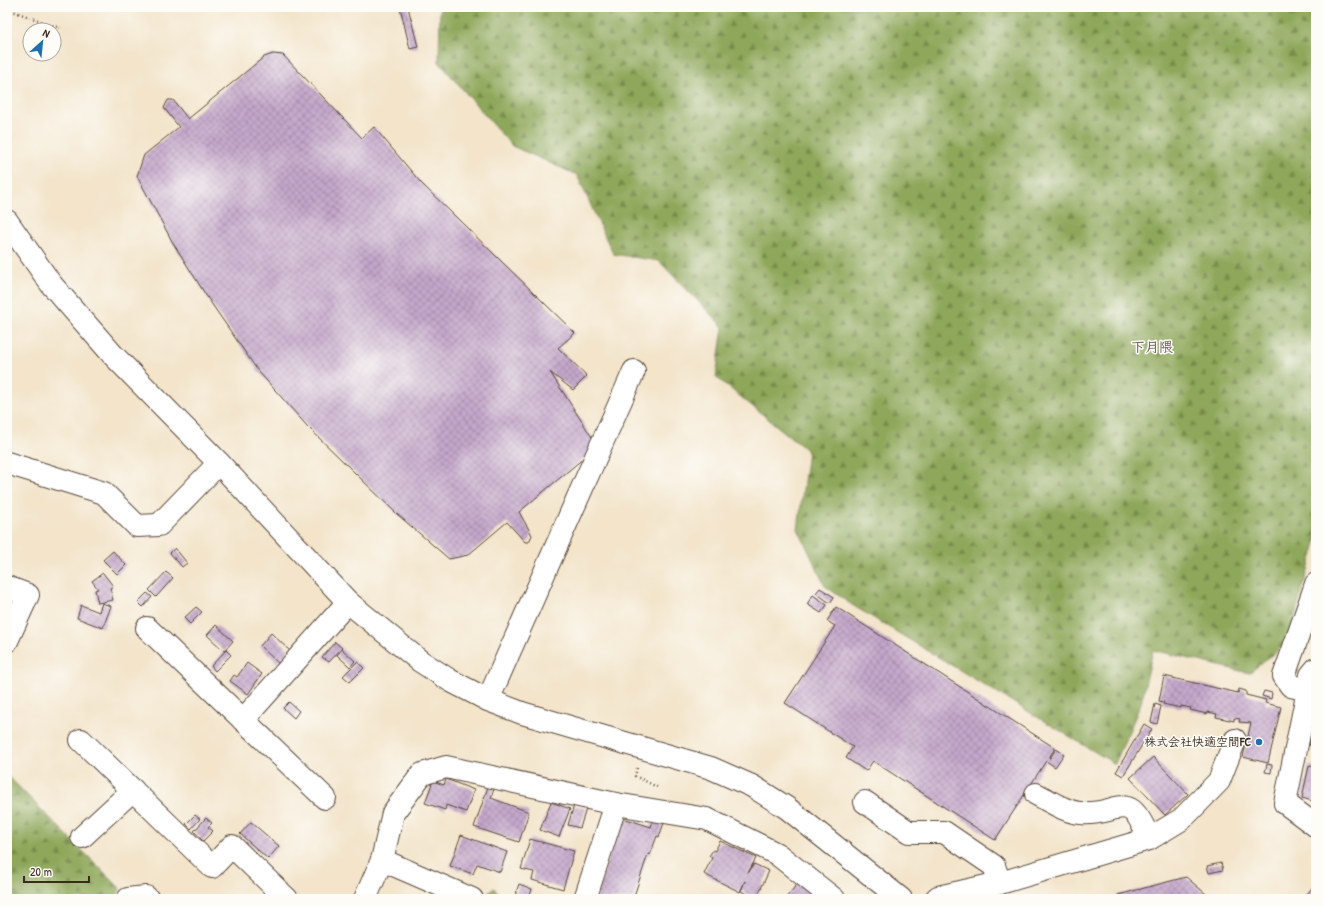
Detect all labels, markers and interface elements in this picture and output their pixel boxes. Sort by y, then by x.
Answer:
north arrow [22,22,62,62]
text: N [41,26,52,41]
district label: 下月隈 [1131,337,1173,356]
place label: 株式会社快適空間FC [1144,733,1251,750]
marker: 株式会社快適空間FC [1254,737,1264,747]
scale bar [24,858,89,884]
text: 20 m [30,863,52,880]

